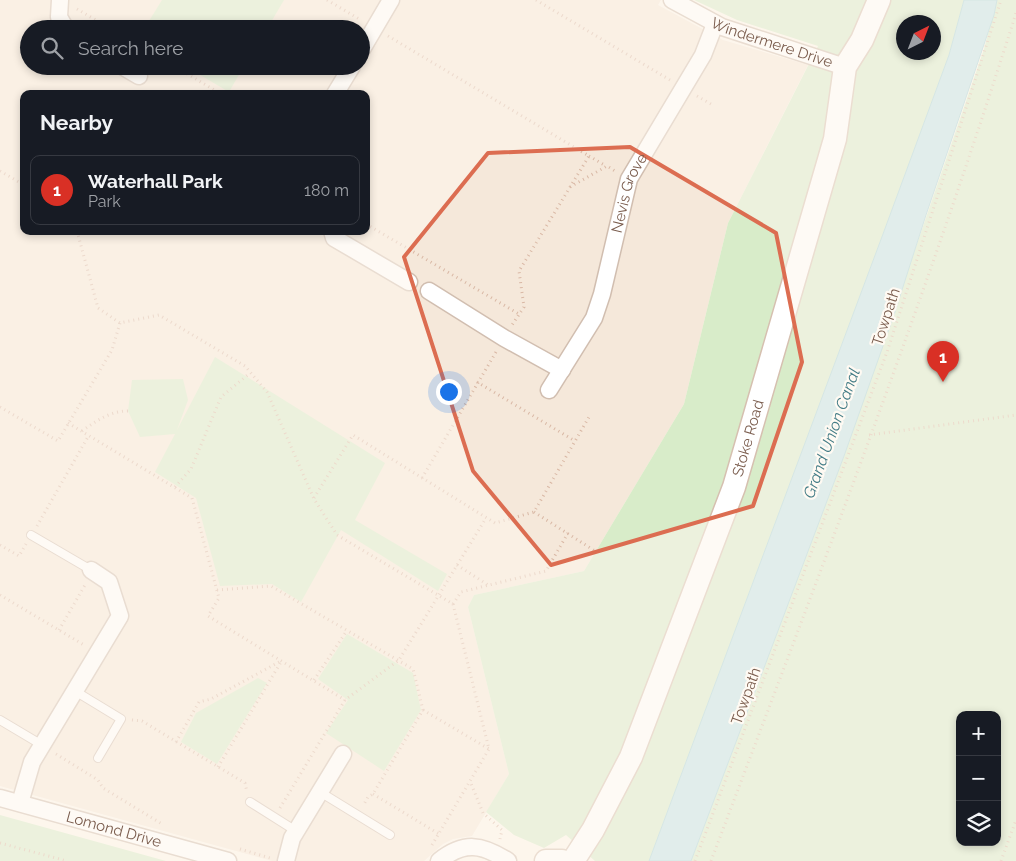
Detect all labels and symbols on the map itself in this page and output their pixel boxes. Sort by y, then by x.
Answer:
street label: Windermere Drive [708,14,835,71]
north arrow [896,15,941,60]
street label: Nevis Grove [608,150,651,235]
street label: Towpath [868,286,904,348]
pin: 1 [927,341,959,382]
water label: Grand Union Canal [799,366,864,501]
your location [436,379,462,405]
street label: Stoke Road [729,398,768,479]
street label: Towpath [727,665,765,727]
street label: Lomond Drive [64,808,164,851]

